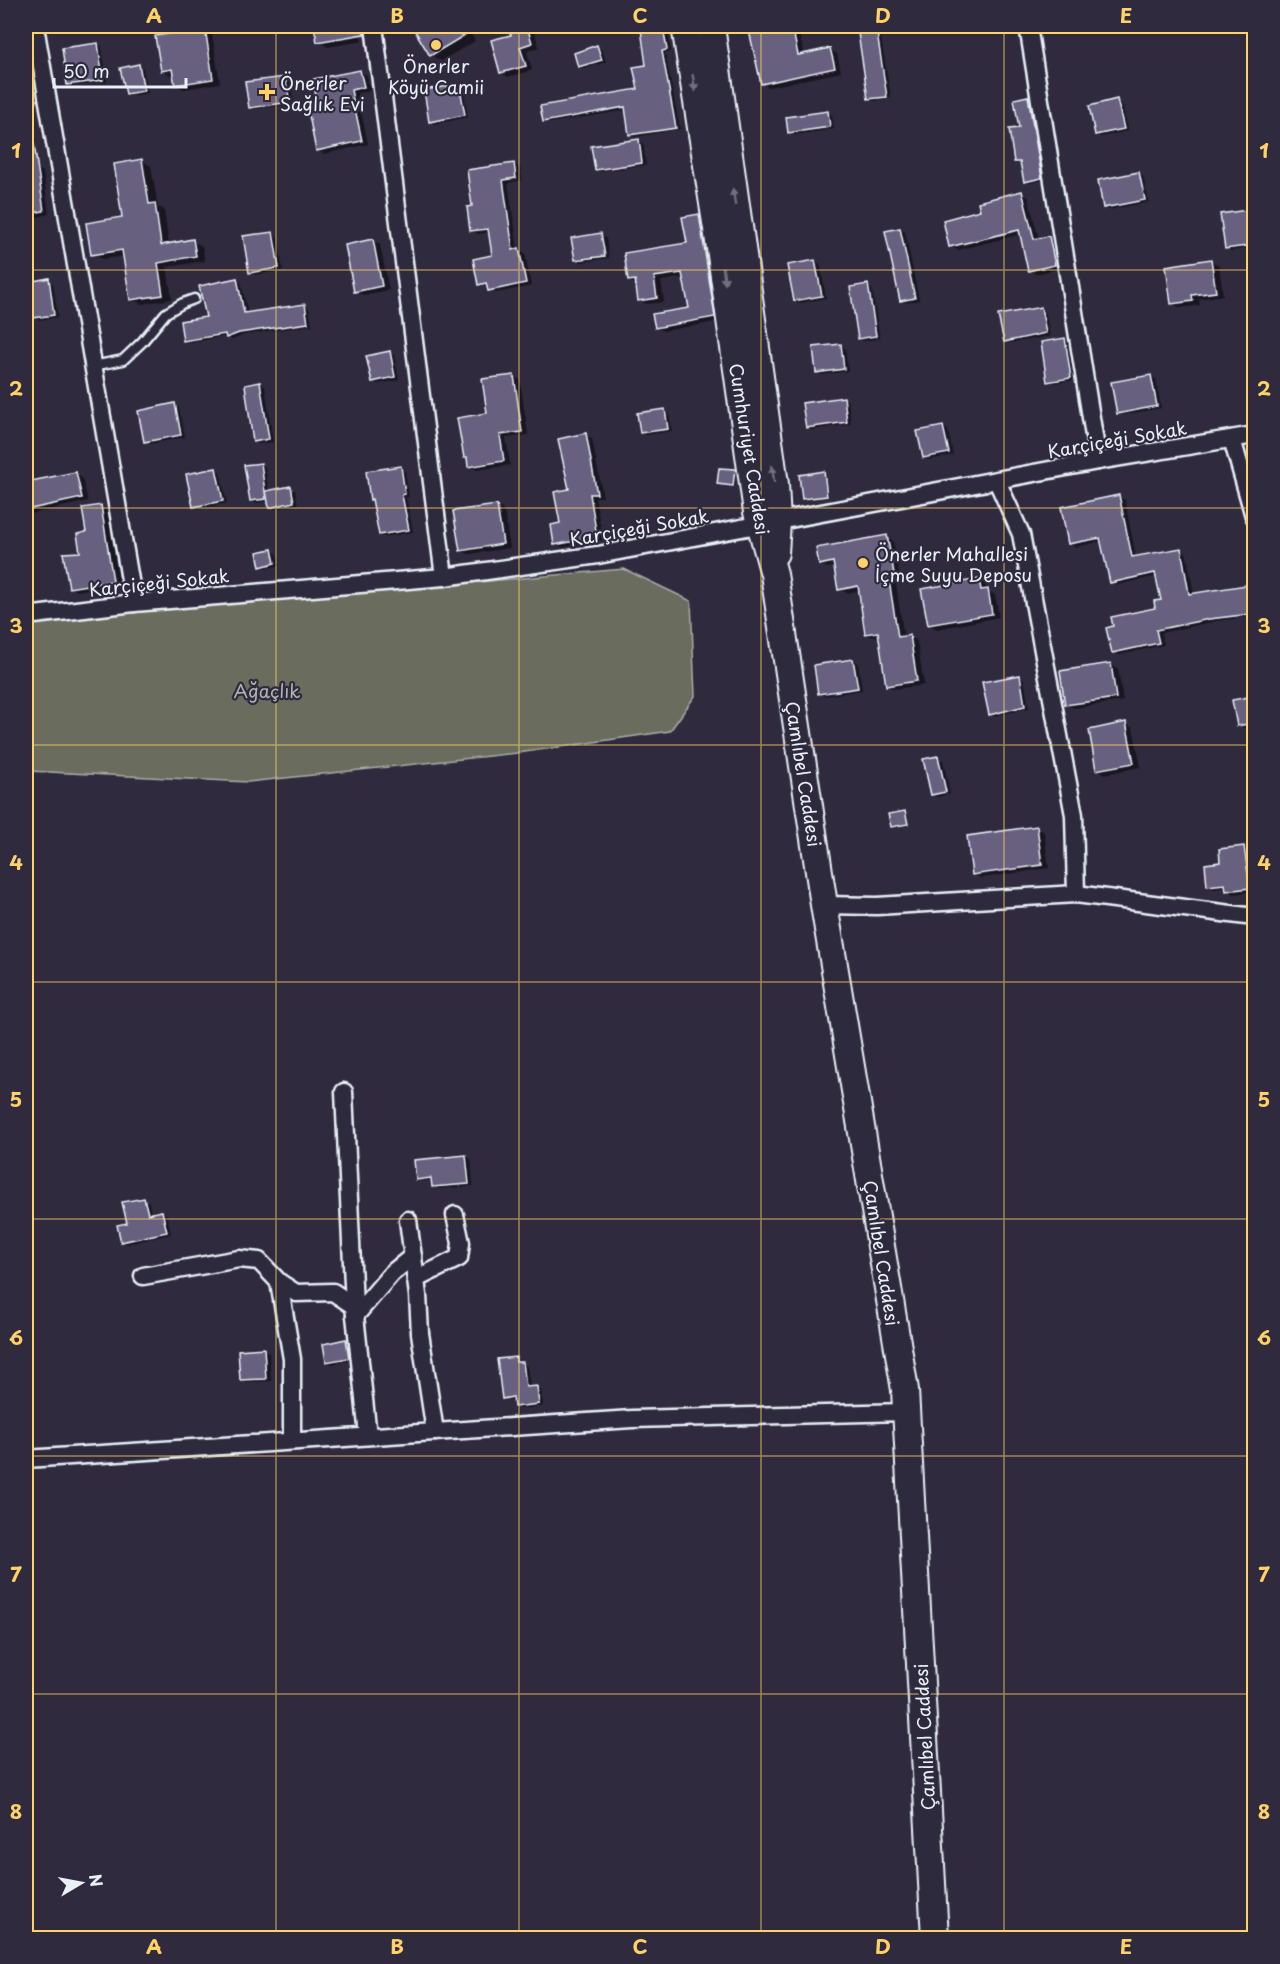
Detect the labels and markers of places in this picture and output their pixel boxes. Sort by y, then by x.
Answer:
marker: Önerler Köyü Camii [429,38,443,52]
place label: Önerler Köyü Camii [388,52,484,100]
place label: Önerler Sağlık Evi [280,69,365,117]
marker: Önerler Sağlık Evi [258,83,276,101]
place label: Önerler Mahallesi İçme Suyu Deposu [875,540,1032,588]
marker: Önerler Mahallesi İçme Suyu Deposu [856,556,870,570]

